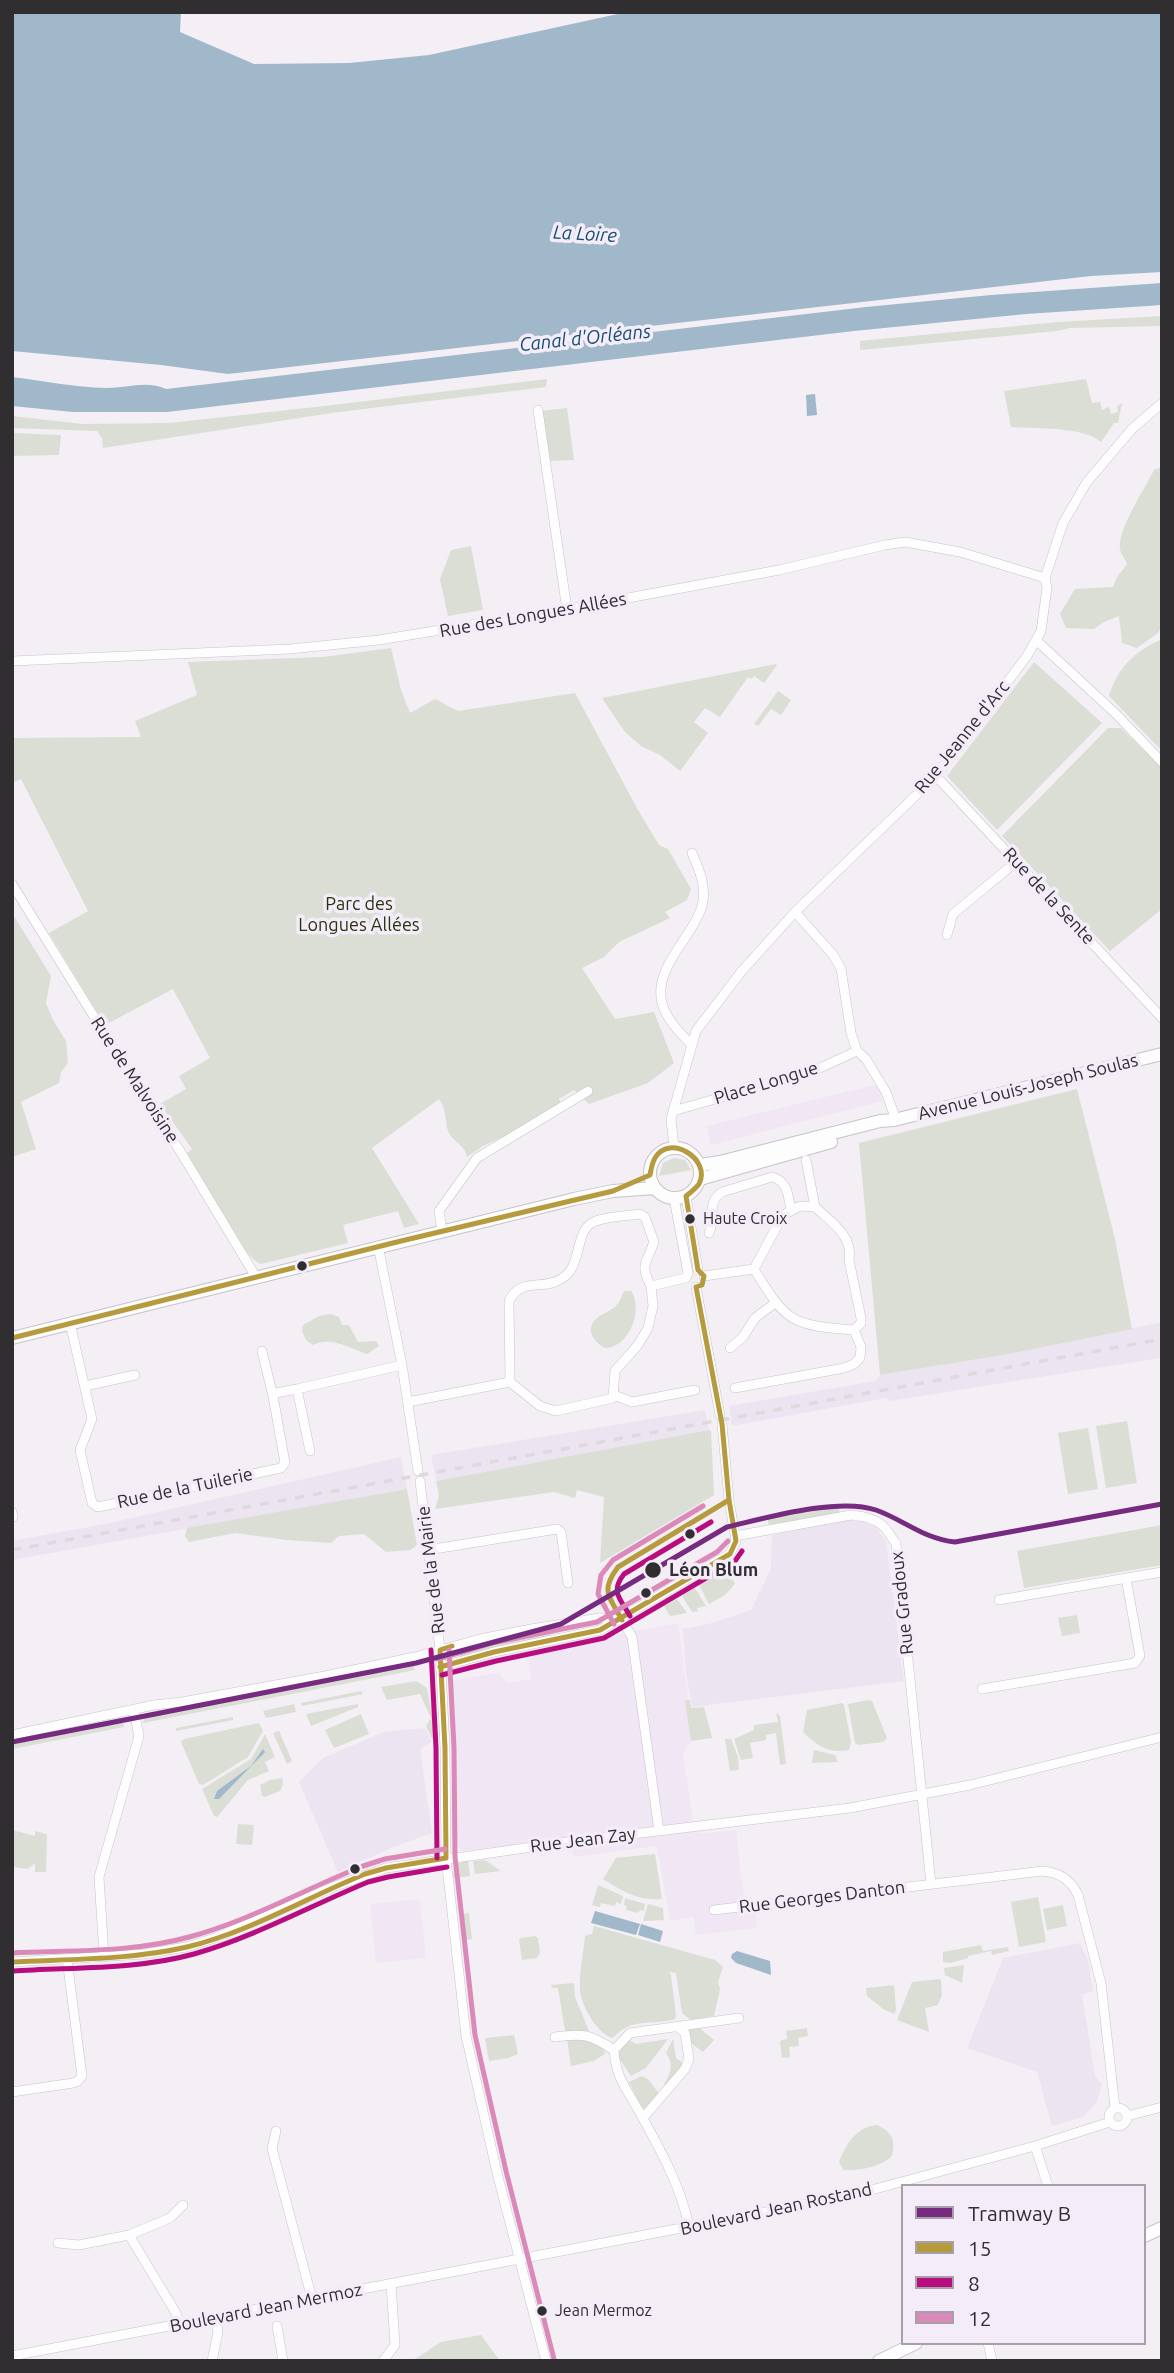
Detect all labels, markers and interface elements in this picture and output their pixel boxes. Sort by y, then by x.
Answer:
water label: La Loire [553,221,617,247]
water label: Canal d'Orléans [518,320,652,356]
street label: Rue des Longues Allées [438,588,628,642]
street label: Rue Jeanne d'Arc [910,676,1014,798]
street label: Rue de la Sente [999,843,1099,949]
park label: Parc des Longues Allées [298,893,420,936]
street label: Rue de Malvoisine [86,1013,184,1147]
street label: Avenue Louis-Joseph Soulas [916,1049,1140,1125]
street label: Place Longue [711,1057,821,1109]
place label: Haute Croix [703,1209,787,1229]
marker: Haute Croix [683,1212,697,1226]
unlabelled marker [295,1259,309,1273]
street label: Rue de la Tuilerie [115,1463,255,1513]
street label: Rue de la Mairie [412,1505,450,1635]
unlabelled marker [683,1527,697,1541]
street label: Rue Gradoux [886,1550,918,1656]
place label: Léon Blum [669,1559,758,1581]
marker: Léon Blum [643,1560,663,1580]
unlabelled marker [639,1586,653,1600]
street label: Rue Jean Zay [529,1823,637,1857]
unlabelled marker [348,1862,362,1876]
street label: Rue Georges Danton [738,1876,906,1918]
street label: Boulevard Jean Rostand [678,2178,874,2240]
legend [901,2184,1146,2345]
text: Tramway B [968,2201,1071,2225]
text: 15 [968,2236,992,2260]
text: 8 [968,2271,980,2295]
street label: Boulevard Jean Mermoz [168,2279,364,2337]
place label: Jean Mermoz [555,2301,652,2321]
marker: Jean Mermoz [535,2304,549,2318]
text: 12 [968,2306,992,2330]

